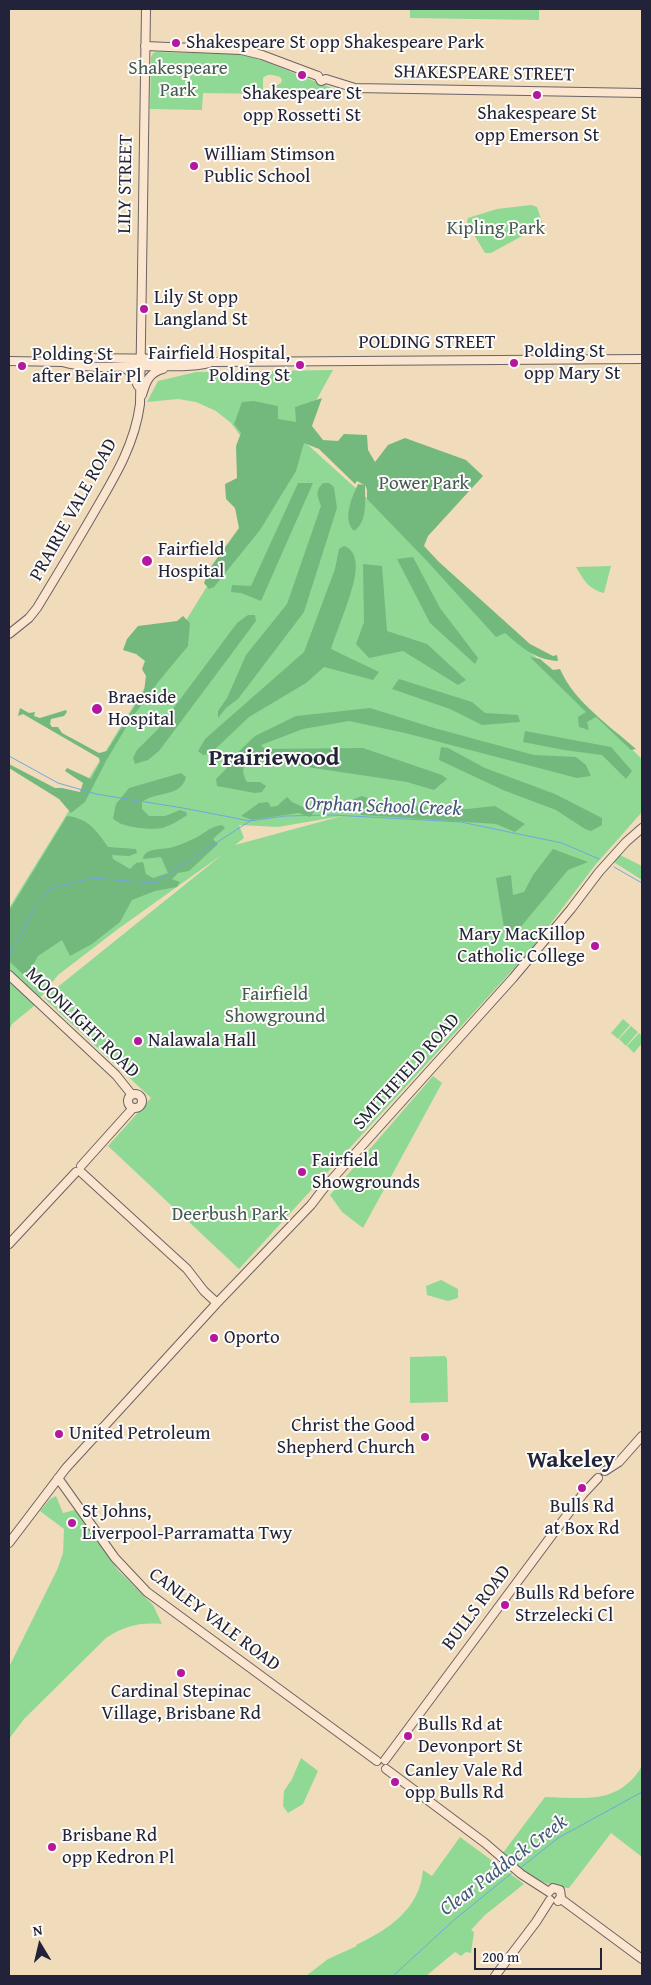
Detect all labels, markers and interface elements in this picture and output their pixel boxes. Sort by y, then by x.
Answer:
place label: Shakespeare St opp Shakespeare Park [186,32,484,54]
marker: Shakespeare St opp Shakespeare Park [170,37,182,49]
park label: Shakespeare Park [128,58,228,102]
street label: SHAKESPEARE STREET [394,61,574,87]
marker: Shakespeare St opp Rossetti St [296,69,308,81]
place label: Shakespeare St opp Rossetti St [242,83,362,127]
marker: Shakespeare St opp Emerson St [531,89,543,101]
place label: Shakespeare St opp Emerson St [475,103,599,147]
street label: LILY STREET [114,134,138,234]
place label: William Stimson Public School [204,144,335,188]
marker: William Stimson Public School [188,160,200,172]
park label: Kipling Park [447,218,545,240]
place label: Lily St opp Langland St [154,287,248,331]
marker: Lily St opp Langland St [138,303,150,315]
street label: POLDING STREET [359,332,495,354]
place label: Polding St opp Mary St [524,341,620,385]
place label: Fairfield Hospital, Polding St [148,343,290,387]
place label: Polding St after Belair Pl [32,344,142,388]
marker: Polding St opp Mary St [508,357,520,369]
marker: Fairfield Hospital, Polding St [294,359,306,371]
marker: Polding St after Belair Pl [16,360,28,372]
street label: PRAIRIE VALE ROAD [25,435,123,585]
park label: Power Park [379,473,469,495]
place label: Fairfield Hospital [158,539,224,583]
marker: Fairfield Hospital [140,554,154,568]
place label: Braeside Hospital [108,687,176,731]
marker: Braeside Hospital [90,702,104,716]
district label: Prairiewood [208,745,340,773]
water label: Orphan School Creek [304,792,462,822]
place label: Mary MacKillop Catholic College [457,924,585,968]
marker: Mary MacKillop Catholic College [589,940,601,952]
street label: MOONLIGHT ROAD [20,963,144,1083]
park label: Fairfield Showground [225,984,325,1028]
street label: SMITHFIELD ROAD [349,1009,465,1135]
place label: Nalawala Hall [148,1030,256,1052]
marker: Nalawala Hall [132,1035,144,1047]
place label: Fairfield Showgrounds [312,1150,420,1194]
marker: Fairfield Showgrounds [296,1166,308,1178]
park label: Deerbush Park [172,1204,288,1226]
place label: Oporto [224,1327,280,1349]
marker: Oporto [208,1332,220,1344]
place label: Christ the Good Shepherd Church [277,1415,415,1459]
place label: United Petroleum [69,1423,211,1445]
marker: United Petroleum [53,1428,65,1440]
marker: Christ the Good Shepherd Church [419,1431,431,1443]
district label: Wakeley [527,1447,615,1475]
marker: Bulls Rd at Box Rd [576,1482,588,1494]
place label: Bulls Rd at Box Rd [545,1496,619,1540]
place label: St Johns, Liverpool-Parramatta Twy [82,1501,292,1545]
marker: St Johns, Liverpool-Parramatta Twy [66,1517,78,1529]
street label: BULLS ROAD [438,1561,516,1655]
street label: CANLEY VALE ROAD [144,1563,284,1677]
place label: Bulls Rd before Strzelecki Cl [515,1583,635,1627]
marker: Bulls Rd before Strzelecki Cl [499,1599,511,1611]
marker: Cardinal Stepinac Village, Brisbane Rd [175,1667,187,1679]
place label: Cardinal Stepinac Village, Brisbane Rd [101,1681,261,1725]
place label: Bulls Rd at Devonport St [418,1714,523,1758]
marker: Bulls Rd at Devonport St [402,1730,414,1742]
place label: Canley Vale Rd opp Bulls Rd [405,1760,523,1804]
marker: Canley Vale Rd opp Bulls Rd [389,1776,401,1788]
water label: Clear Paddock Creek [436,1810,572,1922]
place label: Brisbane Rd opp Kedron Pl [62,1825,174,1869]
marker: Brisbane Rd opp Kedron Pl [46,1841,58,1853]
north arrow [15,1920,65,1970]
text: N [31,1920,44,1941]
scale bar [476,1938,604,1970]
text: 200 m [482,1946,519,1967]

